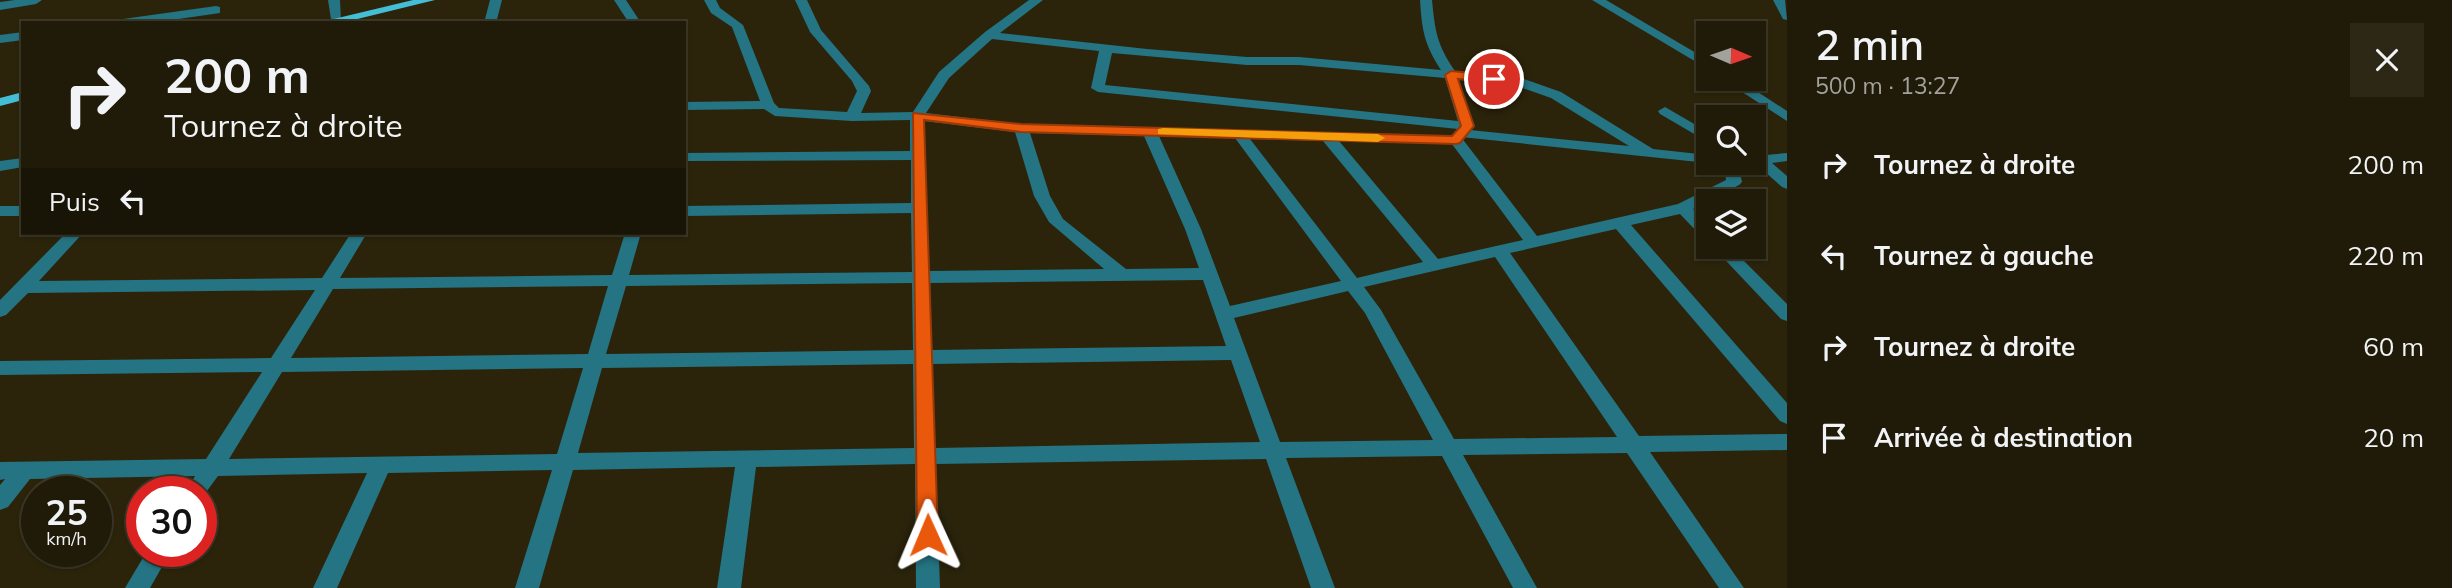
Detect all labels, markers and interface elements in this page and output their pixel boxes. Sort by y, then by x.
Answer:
text: 2 min [1815,18,1924,71]
north arrow [1696,21,1766,91]
map controls [1696,21,1766,259]
button: close [2350,23,2424,97]
text: 200 m [164,44,310,105]
icon: right [49,49,140,140]
pin [1464,49,1524,109]
icon: arrive [1475,60,1513,98]
text: 500 m · 13:27 [1815,71,1960,100]
text: Tournez à droite [164,105,403,145]
button: search [1696,105,1766,175]
icon: right [1815,146,1853,184]
text: Tournez à droite [1874,148,2075,181]
text: 200 m [2348,148,2424,181]
icon: left [114,182,152,220]
text: Puis [49,185,100,218]
button: layers [1696,189,1766,259]
icon: left [1815,237,1853,275]
text: Tournez à gauche [1874,239,2094,272]
text: 220 m [2348,239,2424,272]
icon: right [1815,328,1853,366]
text: Tournez à droite [1874,330,2075,363]
text: 60 m [2363,330,2424,363]
icon: arrive [1815,419,1853,457]
text: Arrivée à destination [1874,421,2133,454]
text: 20 m [2363,421,2424,454]
speed limit sign: 30 [126,476,217,567]
text: 25 [45,490,88,534]
position arrow [891,498,965,572]
text: km/h [46,527,87,550]

